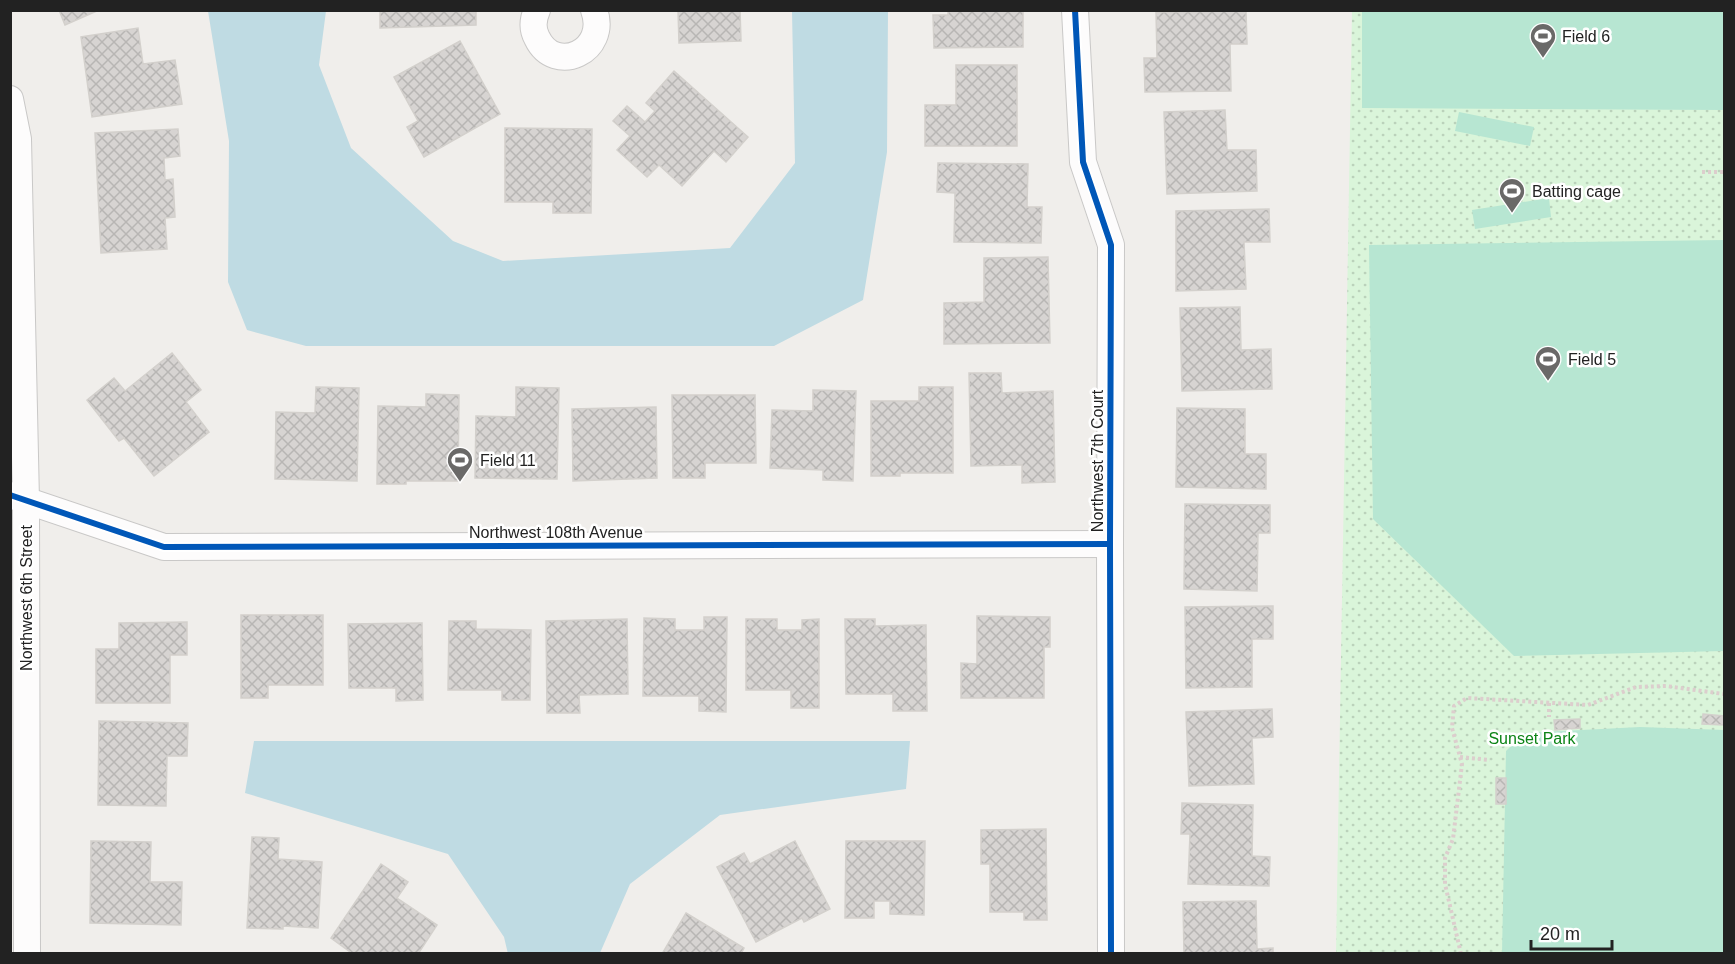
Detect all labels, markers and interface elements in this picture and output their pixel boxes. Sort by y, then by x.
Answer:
sports icon: Field 6 [1528,21,1558,59]
place label: Field 6 [1562,28,1610,45]
sports icon: Batting cage [1497,176,1527,214]
place label: Batting cage [1532,183,1621,200]
sports icon: Field 5 [1533,344,1563,382]
place label: Field 5 [1568,351,1616,368]
street label: Northwest 7th Court [1089,389,1106,532]
sports icon: Field 11 [445,445,475,483]
place label: Field 11 [480,452,536,469]
street label: Northwest 108th Avenue [469,524,643,541]
street label: Northwest 6th Street [18,525,35,671]
park label: Sunset Park [1488,730,1577,747]
scale bar [1531,913,1612,951]
text: 20 m [1540,924,1580,944]

